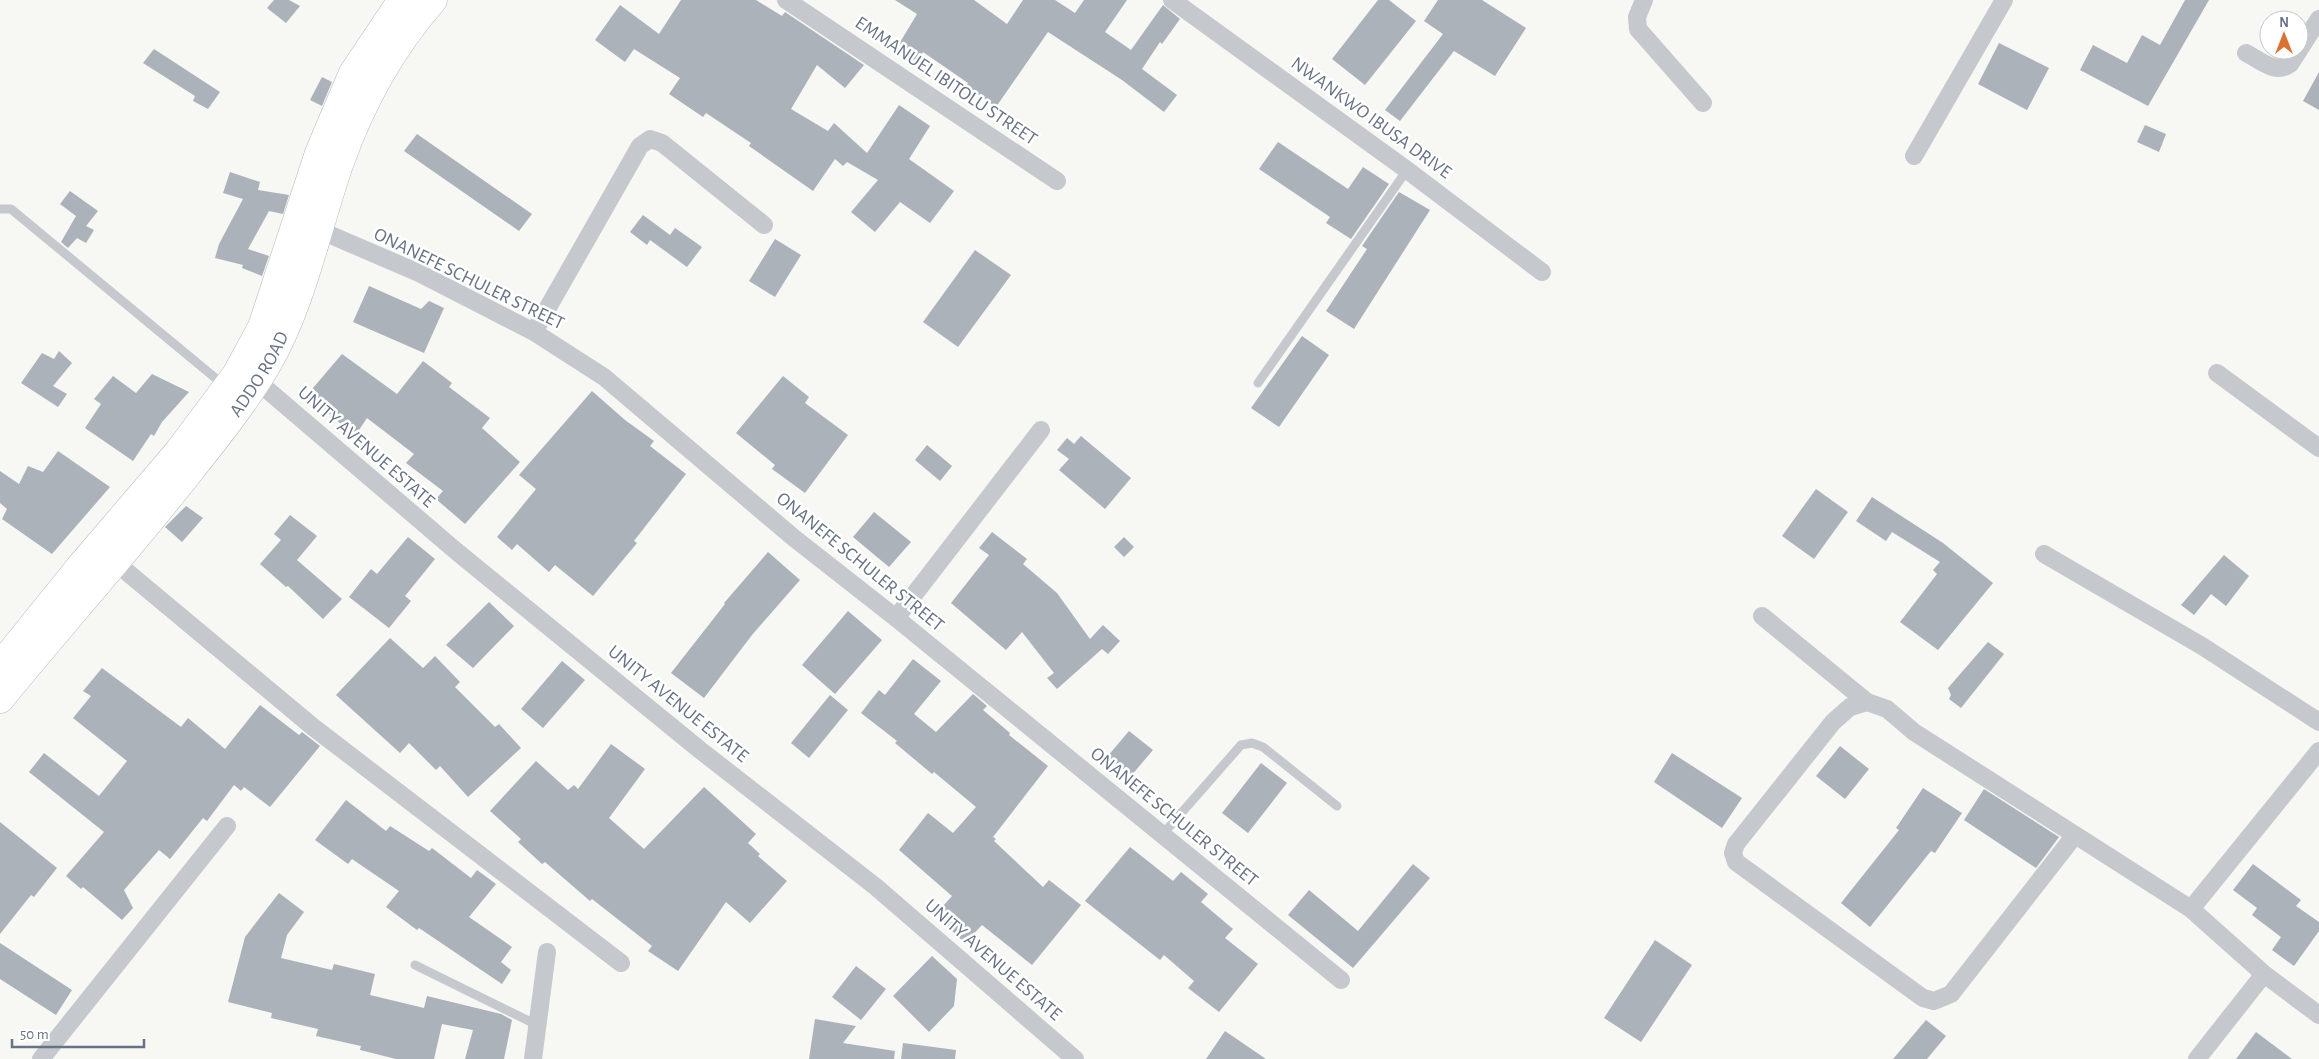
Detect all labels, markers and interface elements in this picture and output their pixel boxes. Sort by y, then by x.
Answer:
north arrow [2259,10,2309,60]
street label: EMMANUEL IBITOLU STREET [852,13,1040,149]
text: N [2279,16,2289,30]
street label: NWANKWO IBUSA DRIVE [1287,54,1455,182]
street label: ONANEFE SCHULER STREET [371,225,567,333]
street label: ADDO ROAD [226,329,292,420]
street label: UNITY AVENUE ESTATE [294,383,438,511]
street label: ONANEFE SCHULER STREET [773,489,947,635]
street label: UNITY AVENUE ESTATE [604,642,752,766]
street label: ONANEFE SCHULER STREET [1087,744,1261,890]
street label: UNITY AVENUE ESTATE [921,896,1065,1024]
scale bar [12,1016,145,1048]
text: 50 m [20,1027,49,1042]

